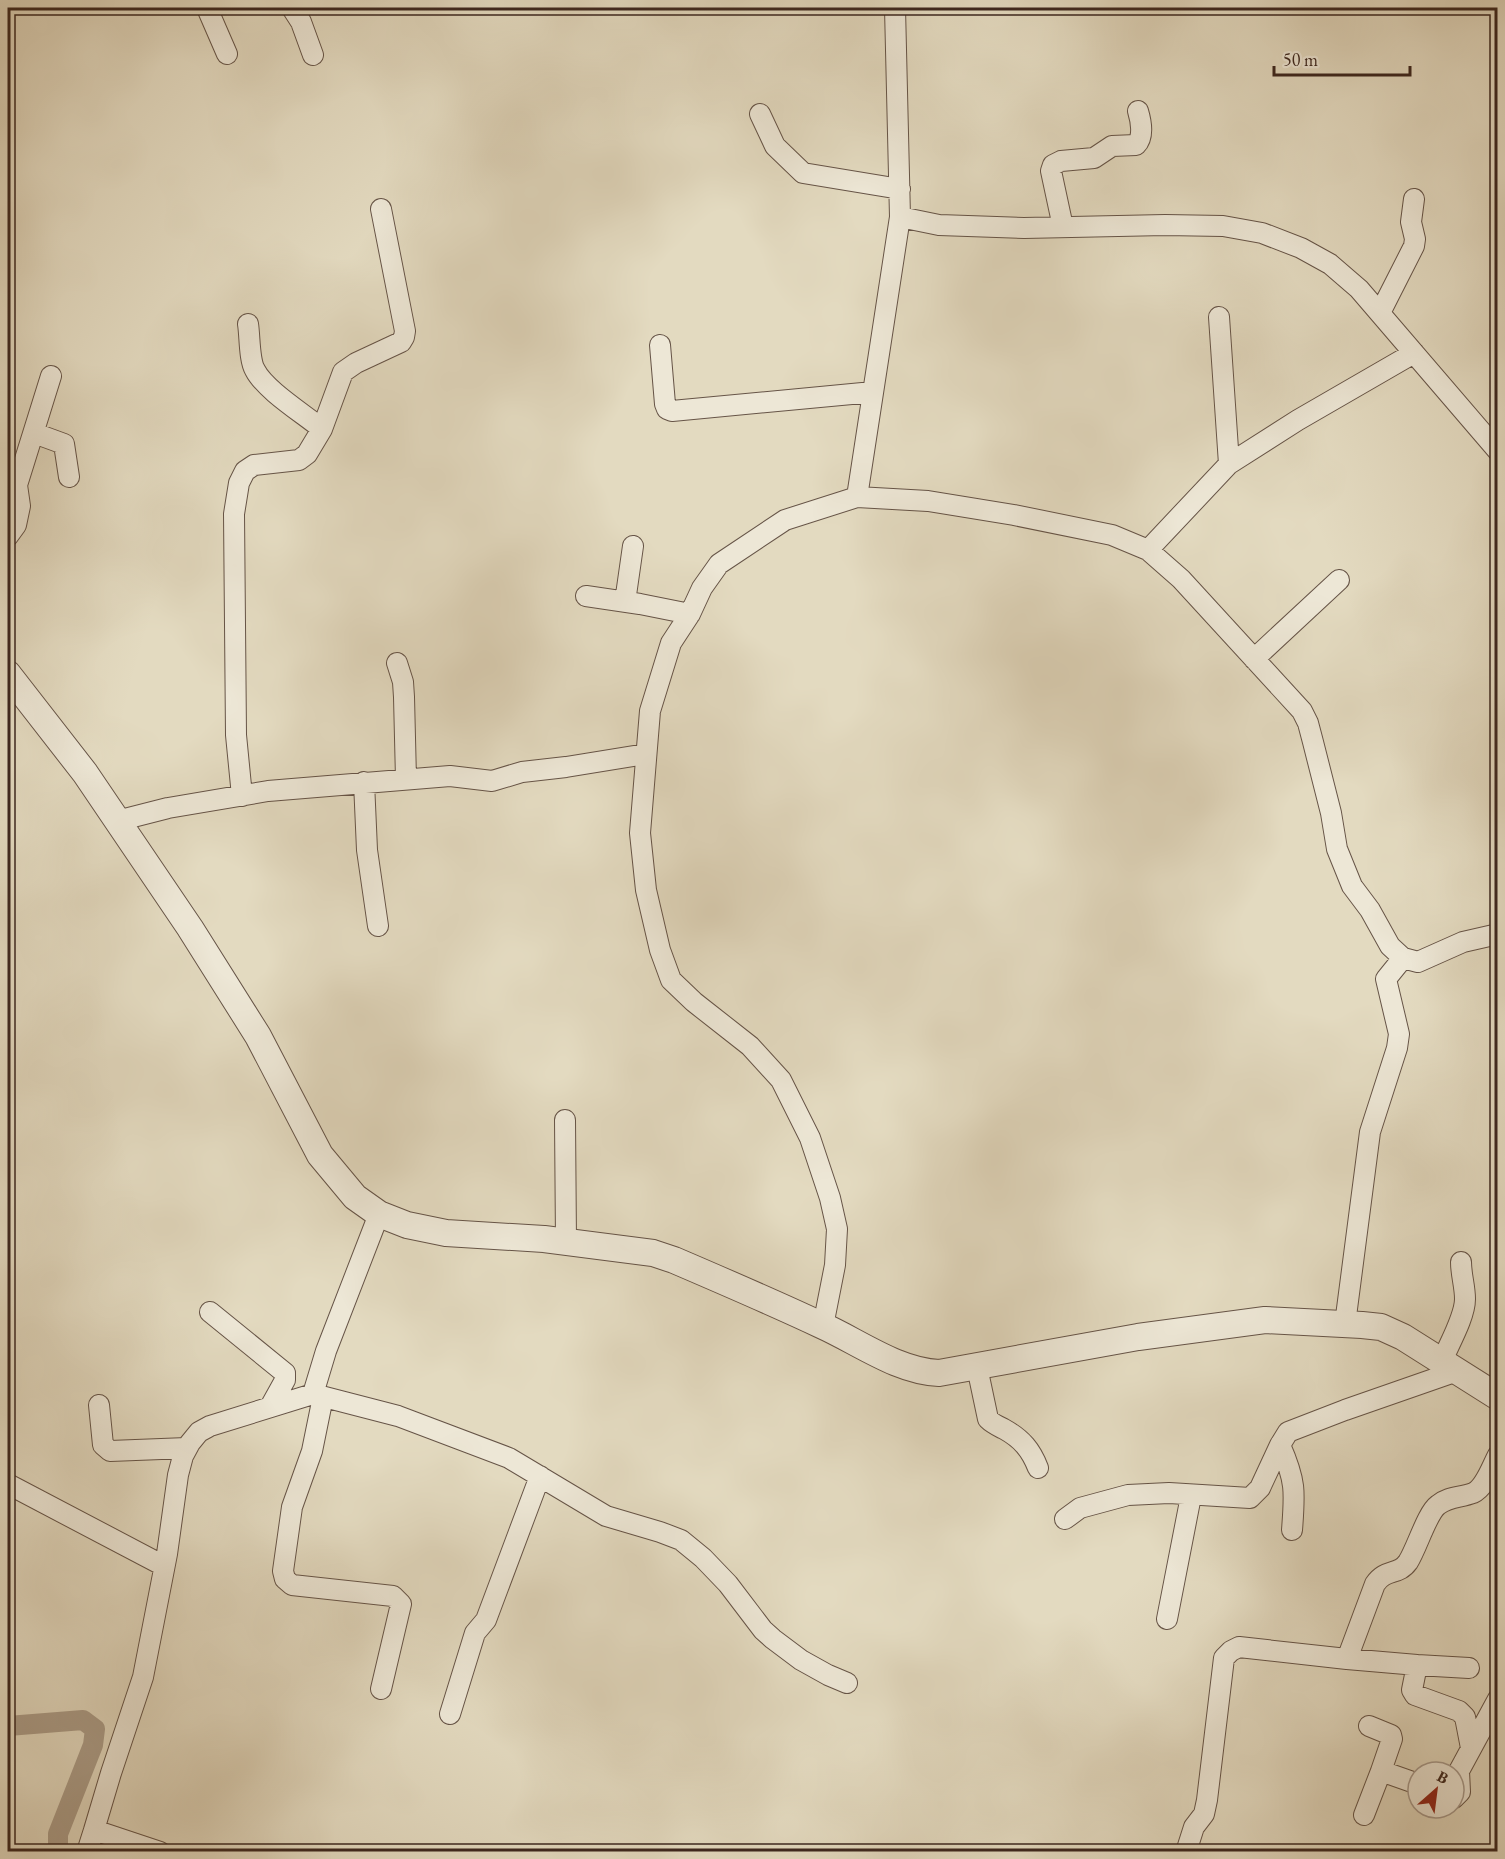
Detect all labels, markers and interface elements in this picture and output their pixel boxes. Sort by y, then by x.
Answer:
scale bar [1274,39,1410,77]
text: 50 m [1283,48,1318,71]
north arrow [1406,1760,1466,1820]
text: B [1433,1766,1452,1789]

